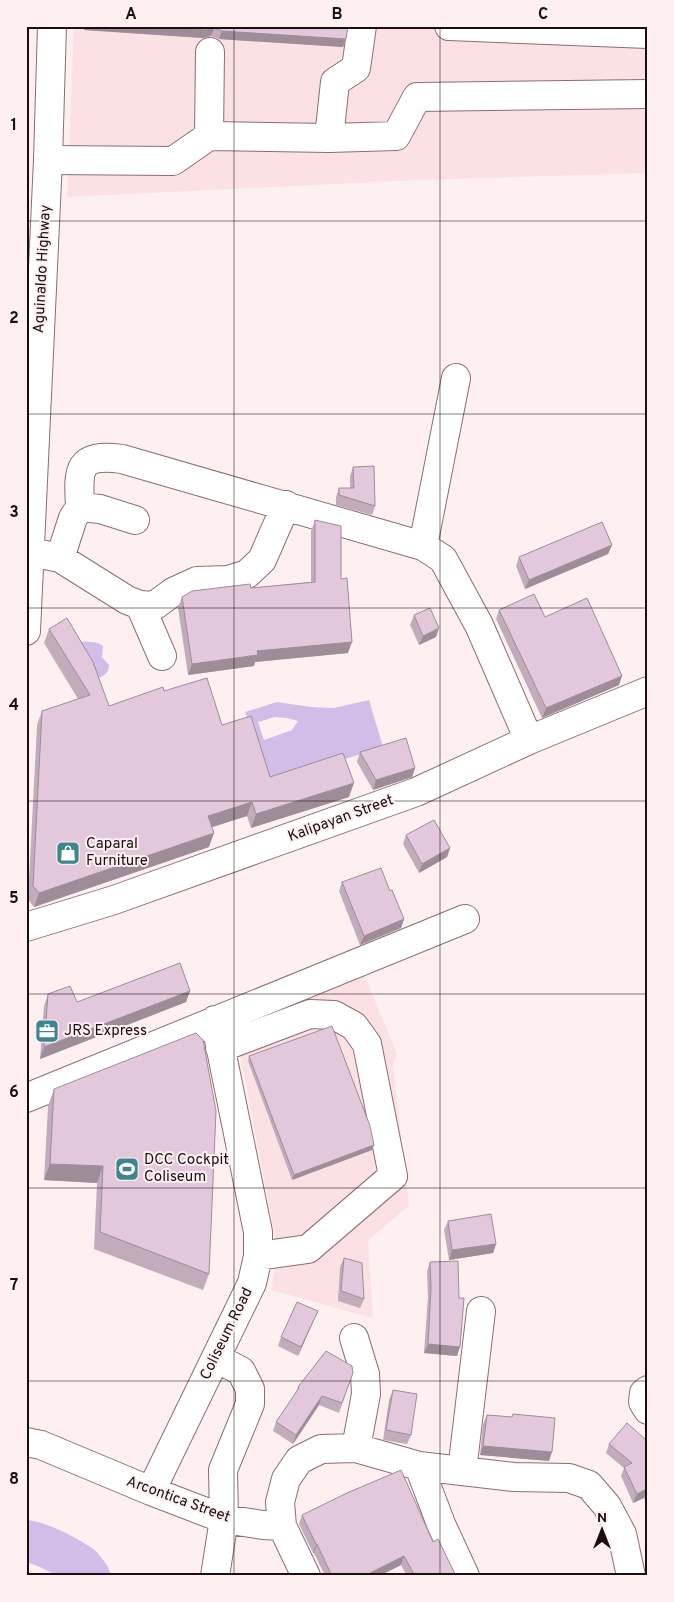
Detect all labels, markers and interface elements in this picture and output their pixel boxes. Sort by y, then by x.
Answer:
text: A [125,5,137,25]
text: B [331,5,343,25]
text: C [538,5,548,25]
text: 1 [11,116,17,136]
street label: Aguinaldo Highway [30,204,56,334]
text: 2 [9,309,19,329]
text: 3 [9,503,19,523]
text: 4 [9,696,19,716]
street label: Kalipayan Street [286,791,396,847]
place label: Caparal Furniture [86,835,148,871]
shop icon: Caparal Furniture [55,840,81,866]
text: 5 [9,889,19,909]
office icon: JRS Express [34,1018,60,1044]
place label: JRS Express [64,1022,147,1041]
text: 6 [9,1083,19,1103]
place label: DCC Cockpit Coliseum [144,1151,229,1187]
sports icon: DCC Cockpit Coliseum [114,1156,140,1182]
text: 7 [10,1276,18,1296]
street label: Coliseum Road [196,1285,258,1383]
text: 8 [9,1470,19,1490]
street label: Arcontica Street [124,1472,232,1528]
north arrow [576,1504,626,1554]
text: N [597,1510,607,1527]

